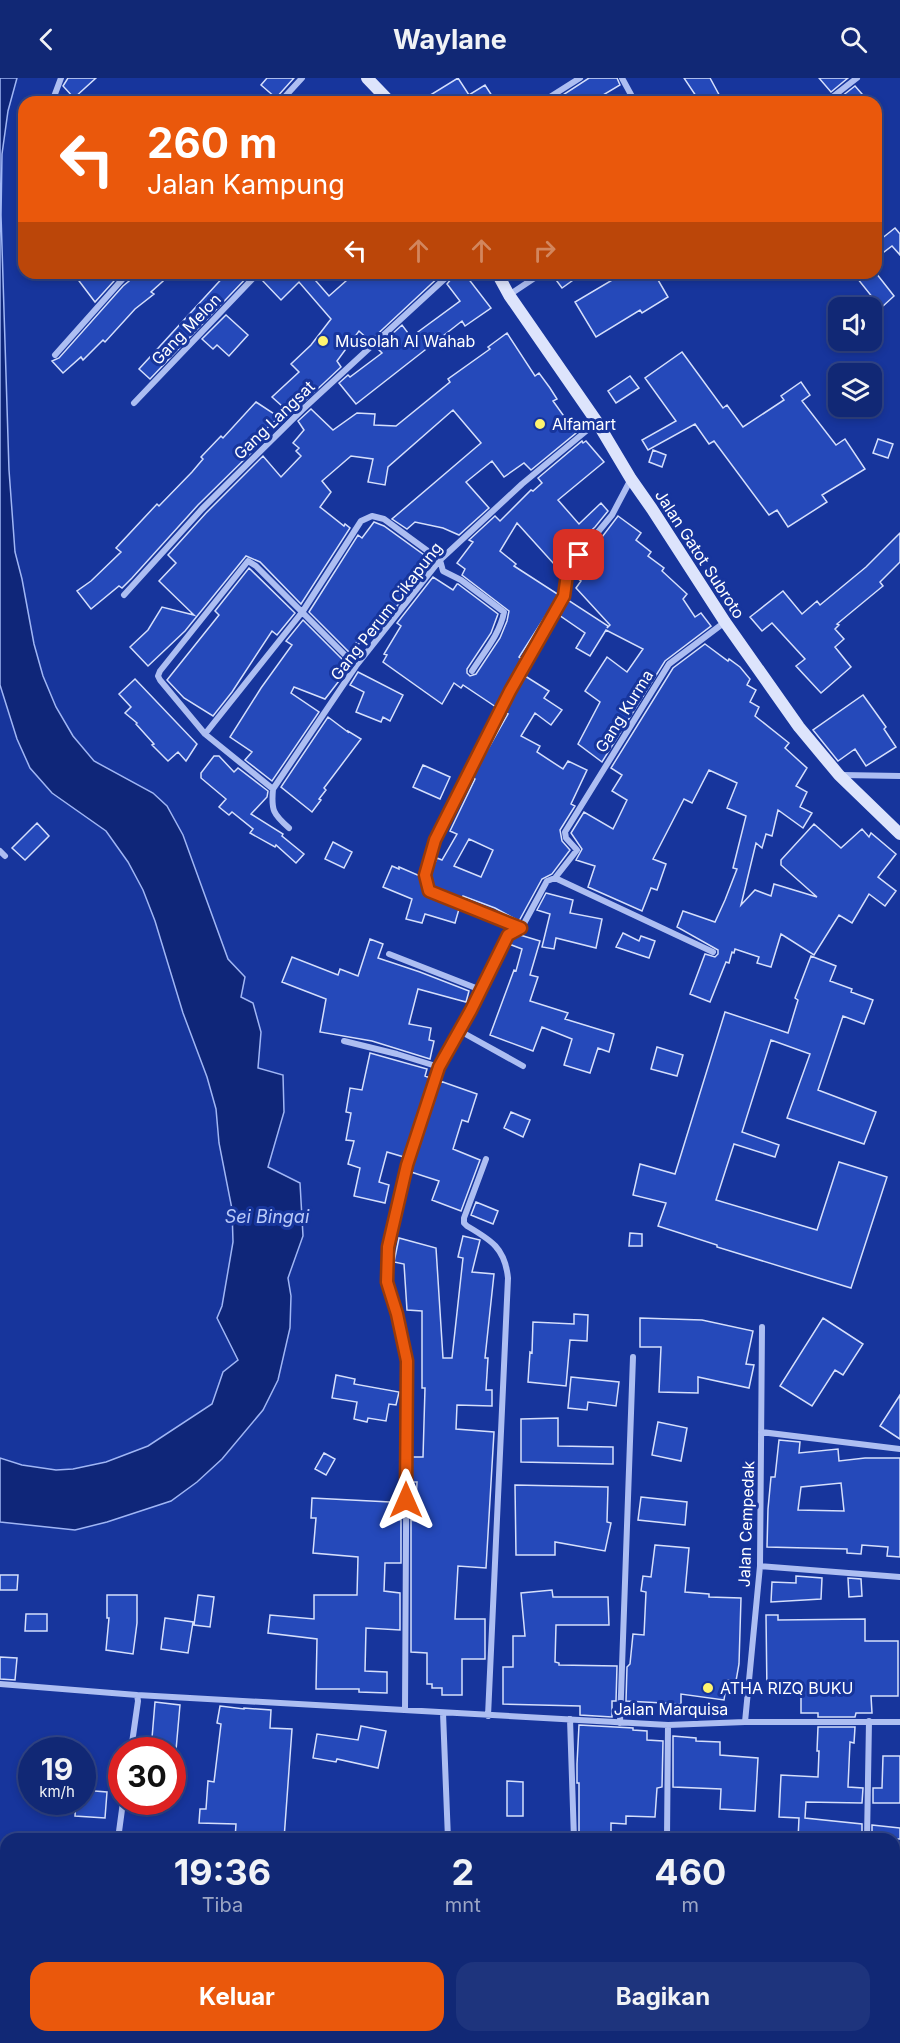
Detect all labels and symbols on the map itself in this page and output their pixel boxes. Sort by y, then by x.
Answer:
street label: Gang Melon [147,289,225,369]
place label: Musolah Al Wahab [335,331,475,351]
marker: Musolah Al Wahab [316,334,330,348]
street label: Gang Langsat [229,376,319,464]
place label: Alfamart [552,414,616,434]
marker: Alfamart [533,417,547,431]
street label: Jalan Gatot Subroto [651,486,749,622]
pin [553,529,604,580]
street label: Gang Perum Cikapung [326,538,446,684]
street label: Gang Kurma [591,666,657,756]
water label: Sei Bingai [225,1206,310,1227]
street label: Jalan Cempedak [734,1460,758,1588]
position arrow [374,1468,438,1532]
place label: ATHA RIZQ BUKU [720,1678,853,1698]
marker: ATHA RIZQ BUKU [701,1681,715,1695]
street label: Jalan Marquisa [614,1699,728,1719]
speed limit sign: 30 [108,1737,186,1815]

